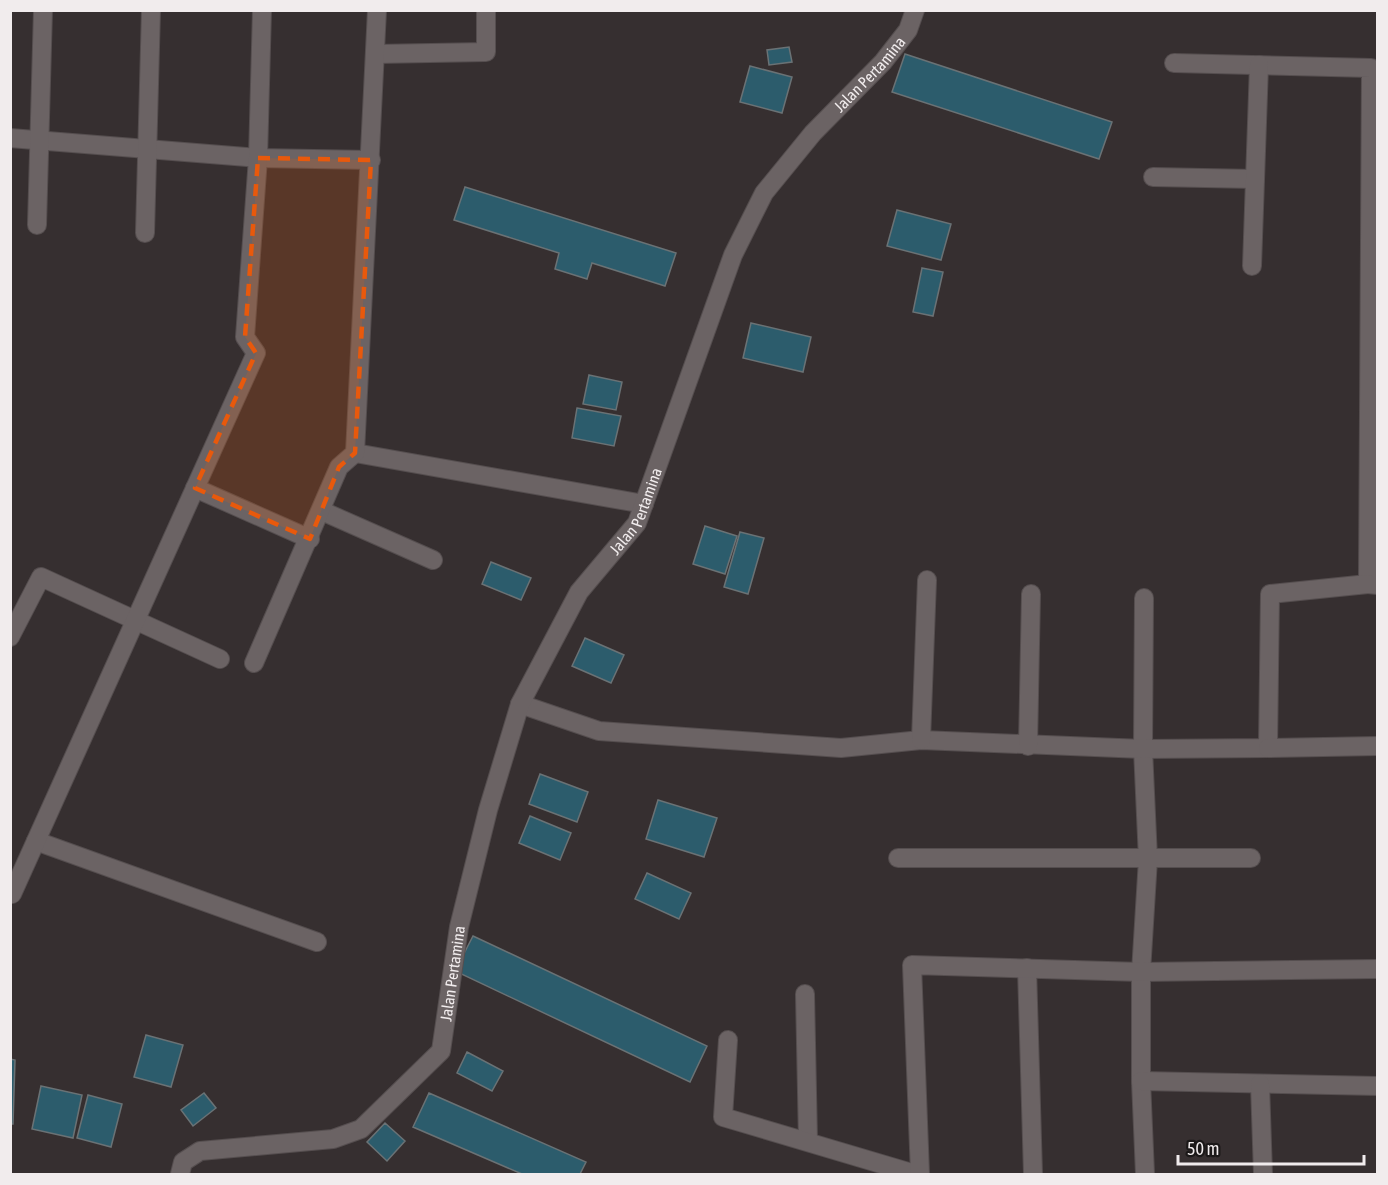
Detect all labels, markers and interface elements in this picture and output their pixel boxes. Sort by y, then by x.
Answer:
street label: Jalan Pertamina [830,33,909,115]
street label: Jalan Pertamina [606,465,665,558]
street label: Jalan Pertamina [436,925,468,1022]
scale bar [1178,1128,1364,1166]
text: 50 m [1187,1138,1219,1159]

